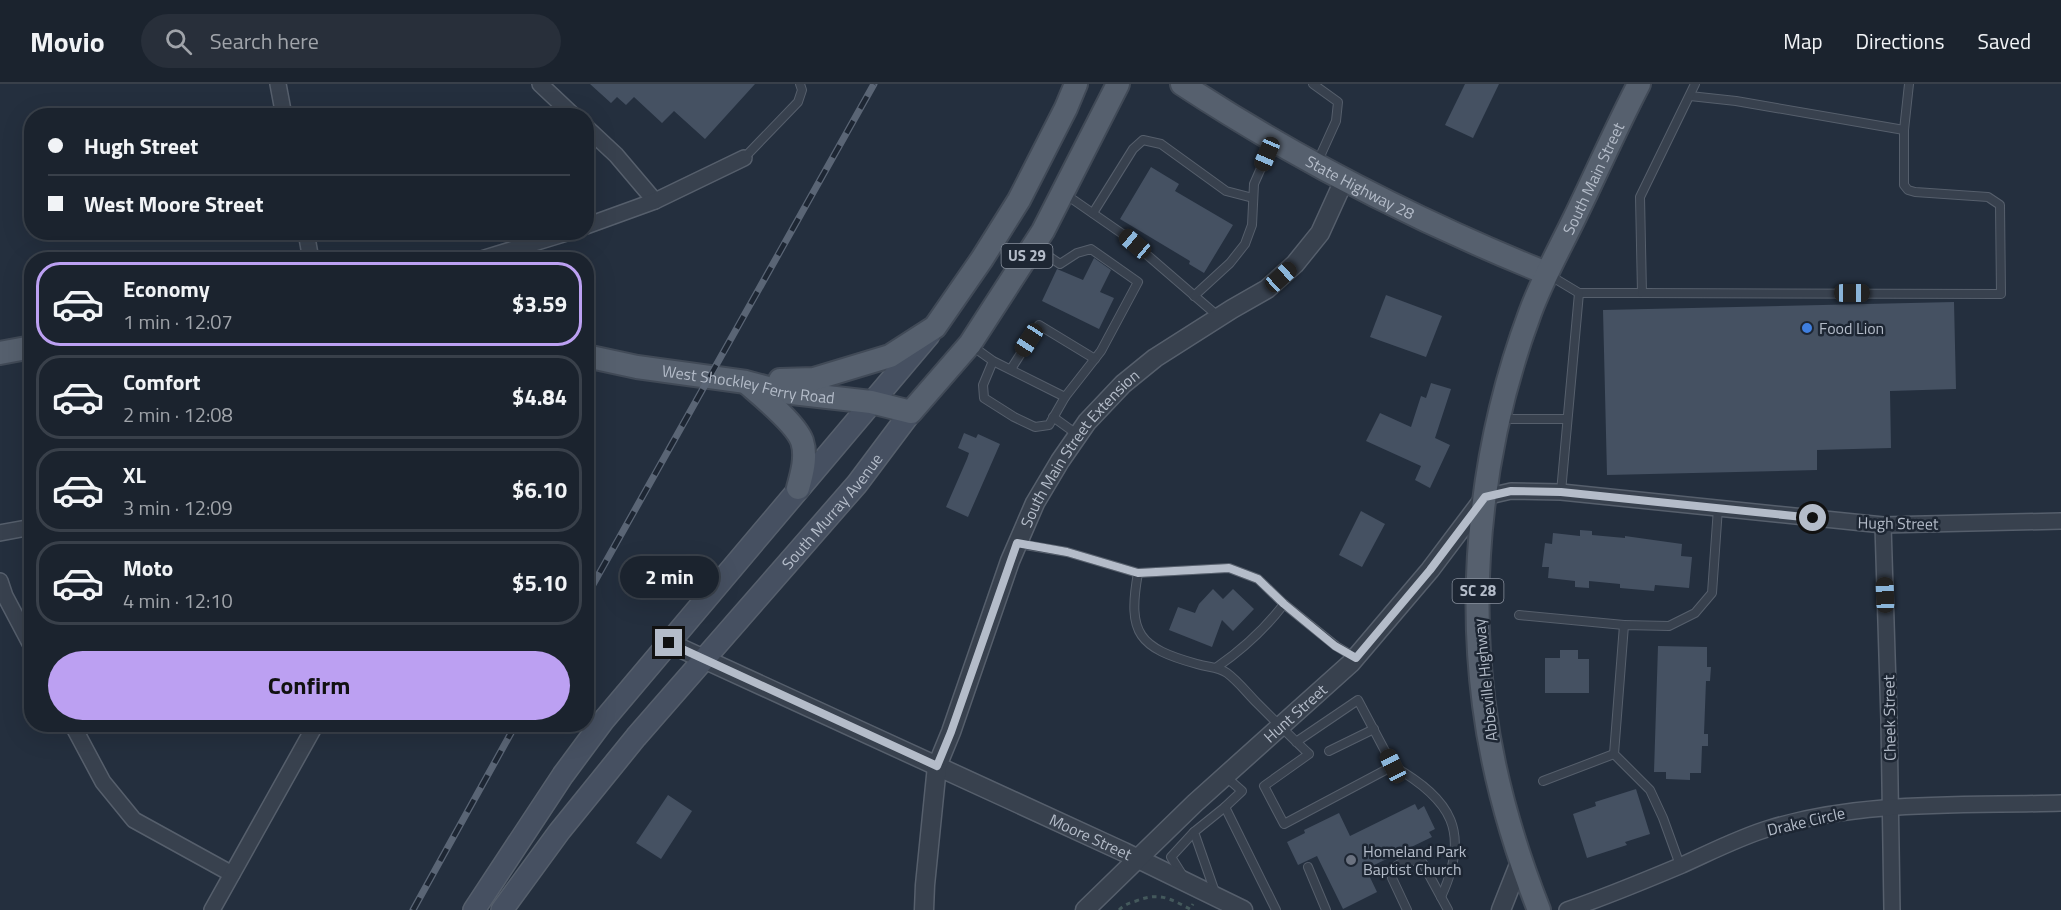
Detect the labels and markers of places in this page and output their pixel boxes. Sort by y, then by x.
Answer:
place label: Food Lion [1819,316,1884,340]
marker: Food Lion [1800,321,1814,335]
place label: Homeland Park Baptist Church [1363,839,1467,881]
marker: Homeland Park Baptist Church [1344,853,1358,867]

